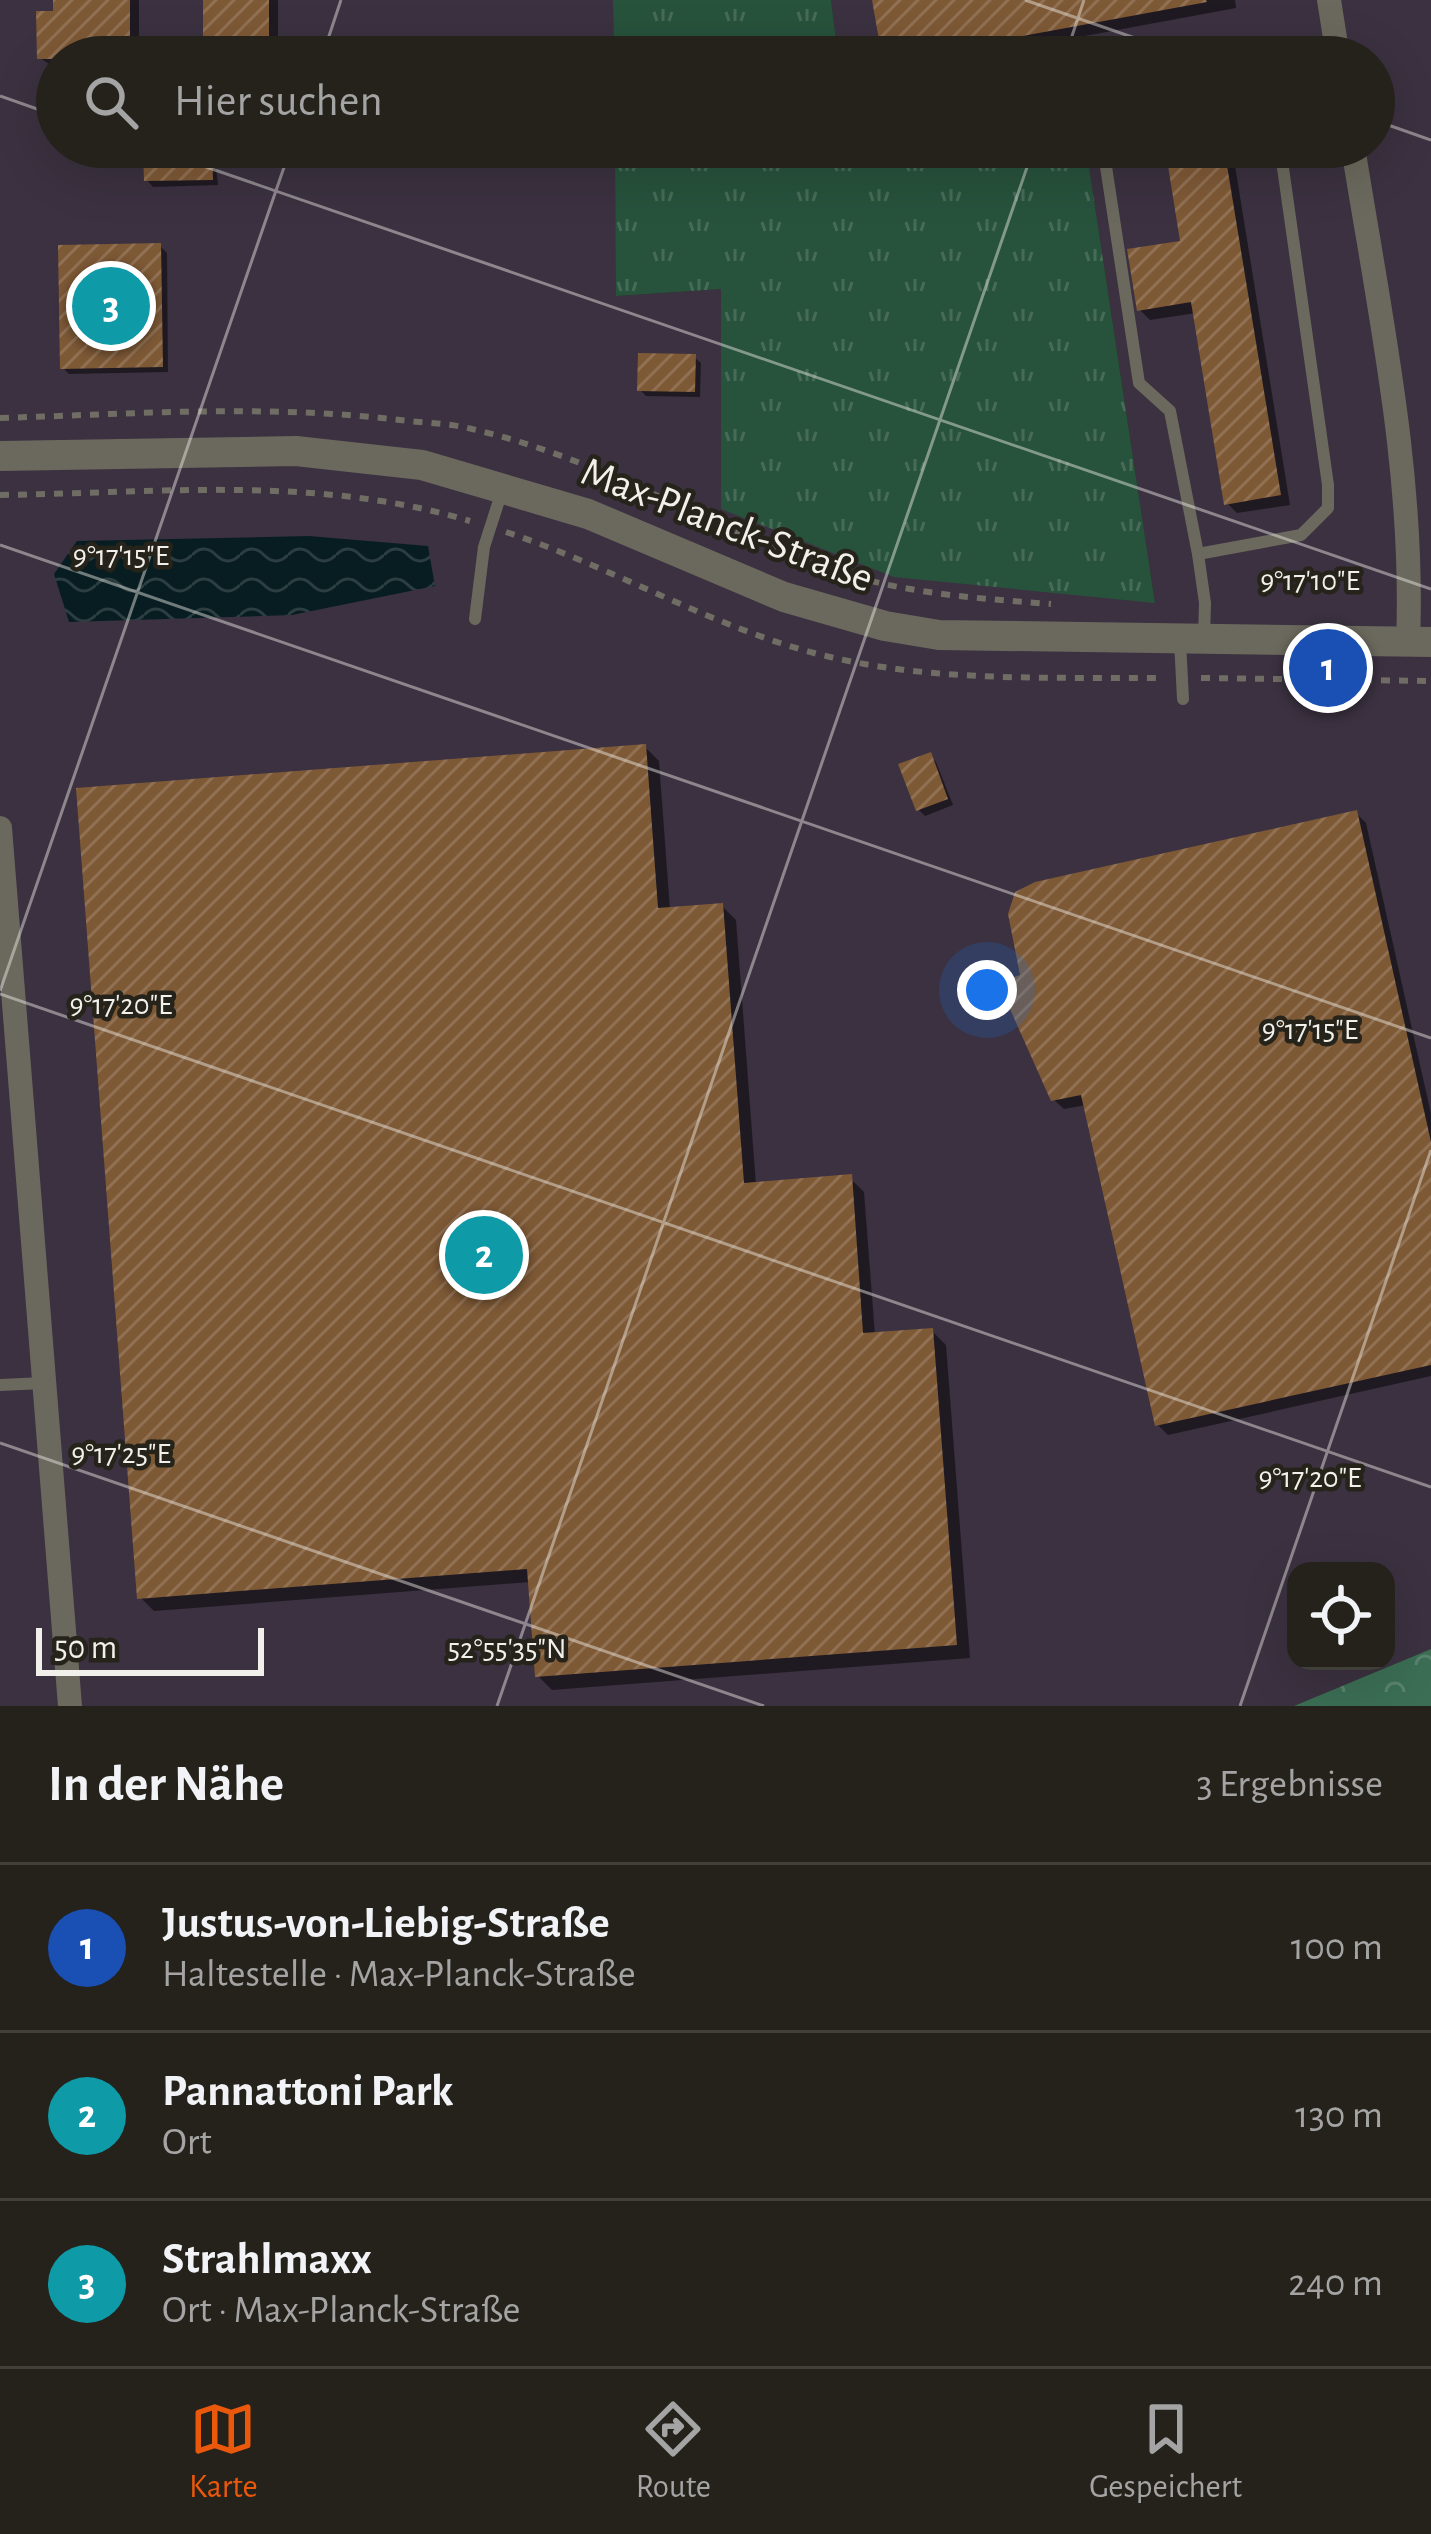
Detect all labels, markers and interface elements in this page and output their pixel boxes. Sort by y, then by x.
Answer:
search box [36,36,1395,168]
icon: search [78,69,144,135]
text: Hier suchen [174,79,383,124]
pin: 3 [72,261,150,351]
street label: Max-Planck-Straße [576,450,879,600]
text: 9°17'15"E [73,541,169,571]
text: 9°17'10"E [1260,566,1360,596]
pin: 1 [1289,623,1367,713]
your location [957,960,1017,1020]
text: 9°17'20"E [69,990,173,1020]
text: 9°17'15"E [1262,1015,1358,1045]
pin: 2 [445,1210,523,1300]
text: 9°17'25"E [71,1439,171,1469]
text: 9°17'20"E [1258,1463,1362,1493]
map controls [1287,1562,1395,1670]
button: locate [1287,1562,1395,1670]
scale bar [36,1622,264,1675]
text: 50 m [54,1632,117,1665]
text: 52°55'35"N [448,1634,566,1664]
text: In der Nähe [48,1759,284,1810]
text: 3 Ergebnisse [1196,1765,1383,1804]
text: Justus-von-Liebig-Straße [162,1901,610,1946]
text: 1 [80,1928,94,1967]
text: 100 m [1291,1928,1383,1967]
text: Haltestelle · Max-Planck-Straße [162,1955,636,1994]
text: Pannattoni Park [162,2069,453,2114]
text: 2 [78,2096,96,2135]
text: 130 m [1295,2096,1383,2135]
text: Ort [162,2123,212,2162]
text: Strahlmaxx [162,2237,372,2282]
text: 3 [79,2264,95,2303]
text: 240 m [1288,2264,1383,2303]
text: Ort · Max-Planck-Straße [162,2291,521,2330]
tab: Karte [189,2396,258,2508]
tab: Route [636,2396,711,2508]
tab: Gespeichert [1089,2396,1242,2508]

